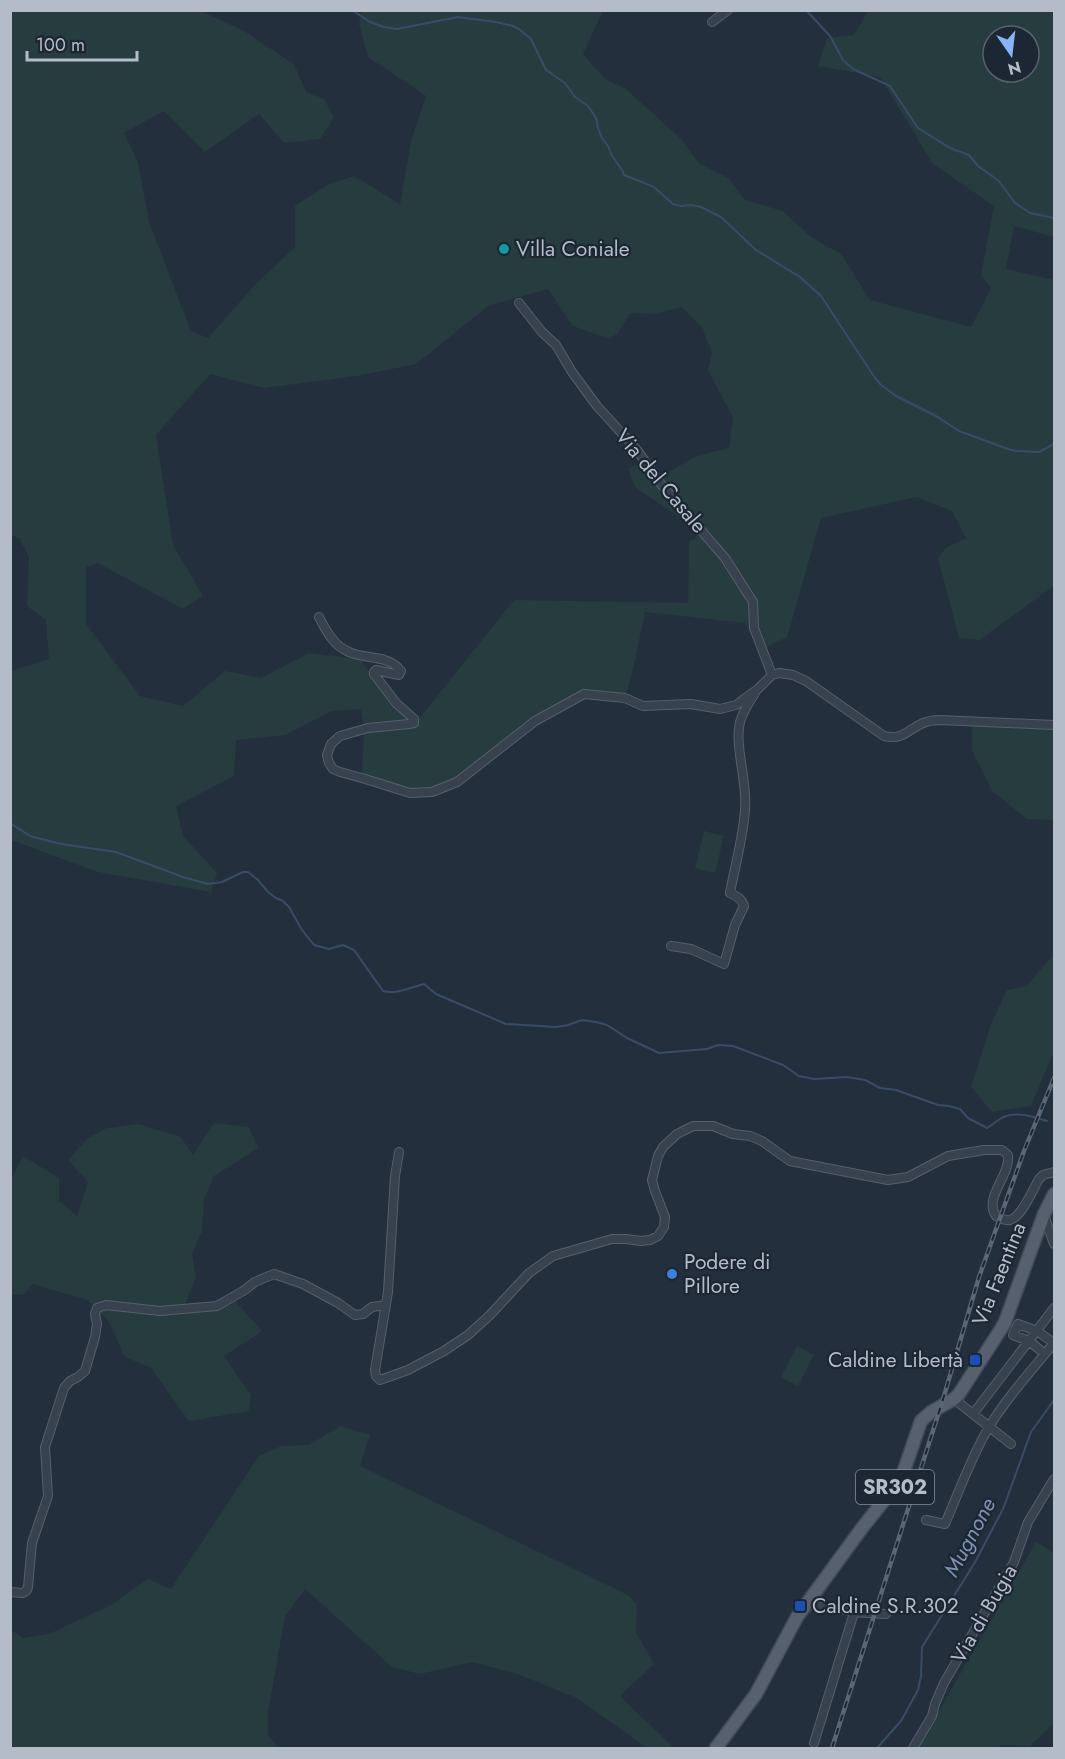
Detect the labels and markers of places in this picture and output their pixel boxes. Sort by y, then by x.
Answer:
place label: Villa Coniale [516,234,630,264]
marker: Villa Coniale [497,242,511,256]
place label: Podere di Pillore [684,1247,771,1301]
marker: Podere di Pillore [665,1267,679,1281]
place label: Caldine Libertà [828,1345,963,1375]
marker: Caldine Libertà [968,1353,982,1367]
place label: Caldine S.R.302 [812,1591,959,1621]
marker: Caldine S.R.302 [793,1599,807,1613]

